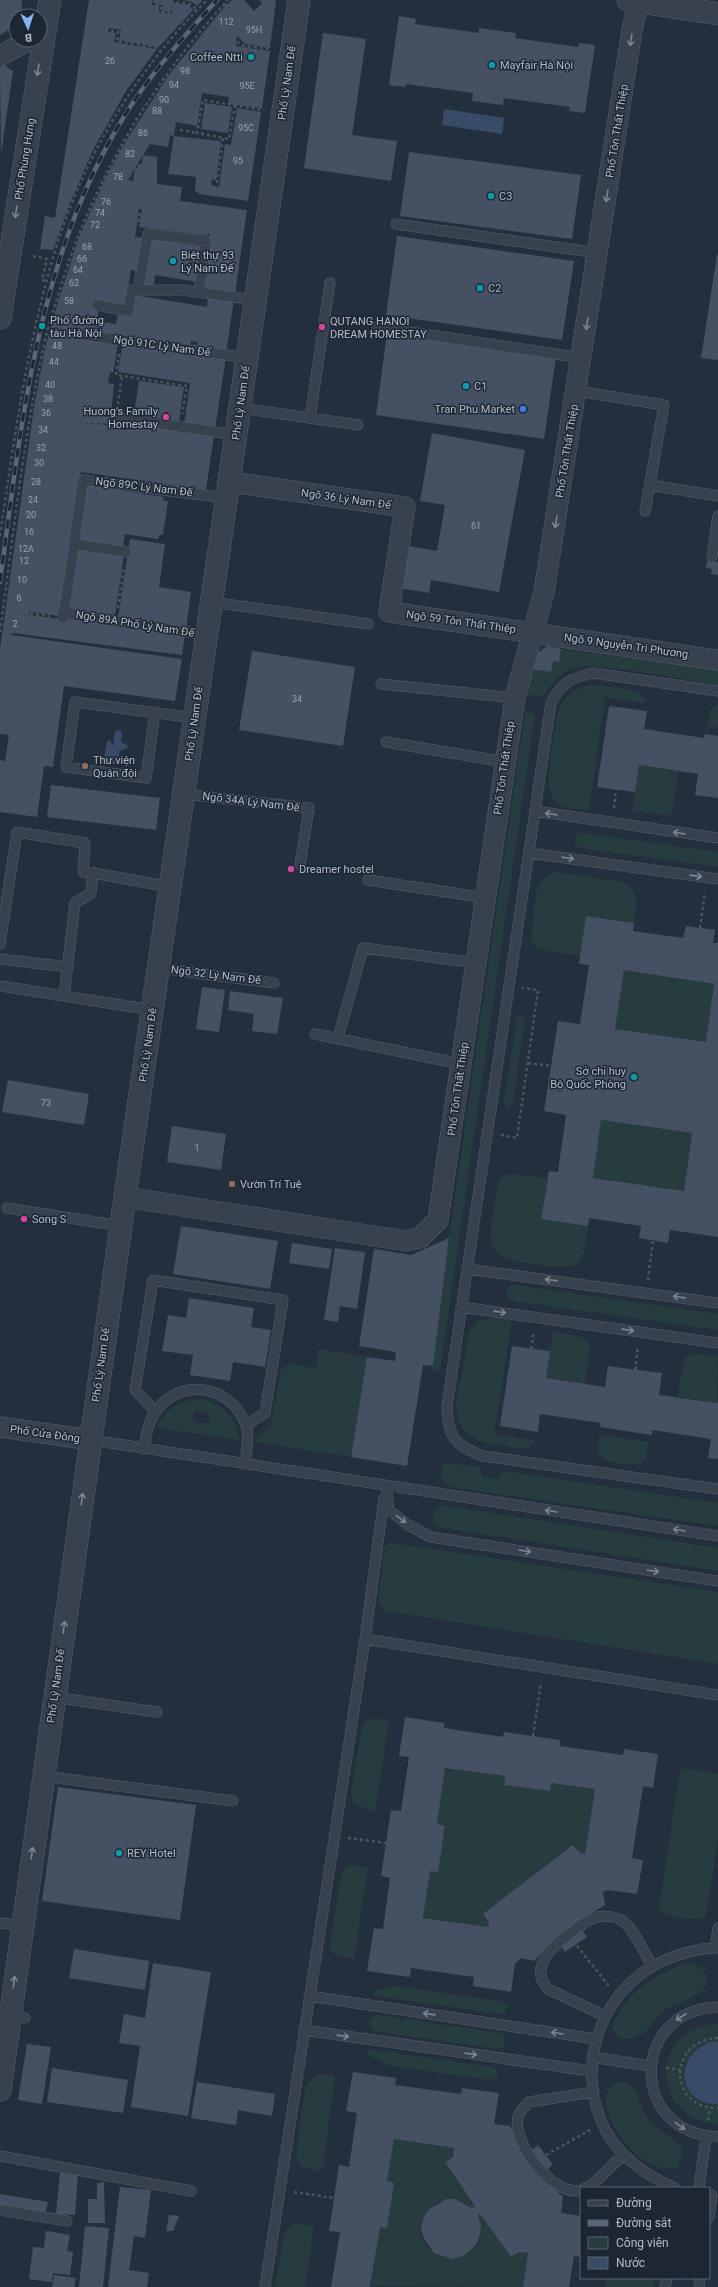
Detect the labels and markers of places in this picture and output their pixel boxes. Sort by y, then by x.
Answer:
place label: Coffee Ntti [190,51,243,64]
marker: Coffee Ntti [246,52,256,62]
place label: Mayfair Hà Nội [500,59,573,72]
marker: Mayfair Hà Nội [487,60,497,70]
place label: C3 [499,190,512,203]
marker: C3 [486,191,496,201]
place label: Biệt thự 93 Lý Nam Đế [181,249,235,275]
marker: Biệt thự 93 Lý Nam Đế [168,256,178,266]
place label: C2 [488,282,501,295]
marker: C2 [475,283,485,293]
place label: Phố đường tàu Hà Nội [50,314,104,340]
place label: QUTANG HANOI DREAM HOMESTAY [330,315,427,341]
marker: Phố đường tàu Hà Nội [37,321,47,331]
marker: QUTANG HANOI DREAM HOMESTAY [317,322,327,332]
place label: C1 [474,380,487,393]
marker: C1 [461,381,471,391]
place label: Tran Phu Market [435,403,515,416]
marker: Tran Phu Market [518,404,528,414]
place label: Huong’s Family Homestay [83,405,159,431]
marker: Huong’s Family Homestay [161,412,171,422]
place label: Thư viện Quân đội [93,754,137,780]
marker: Thư viện Quân đội [80,761,90,771]
place label: Dreamer hostel [299,863,374,876]
marker: Dreamer hostel [286,864,296,874]
place label: Sở chỉ huy Bộ Quốc Phòng [550,1065,627,1091]
marker: Sở chỉ huy Bộ Quốc Phòng [629,1072,639,1082]
place label: Vườn Trí Tuệ [240,1178,302,1191]
marker: Vườn Trí Tuệ [227,1179,237,1189]
place label: Song S [32,1213,67,1226]
marker: Song S [19,1214,29,1224]
place label: REY Hotel [127,1847,176,1860]
marker: REY Hotel [114,1848,124,1858]

